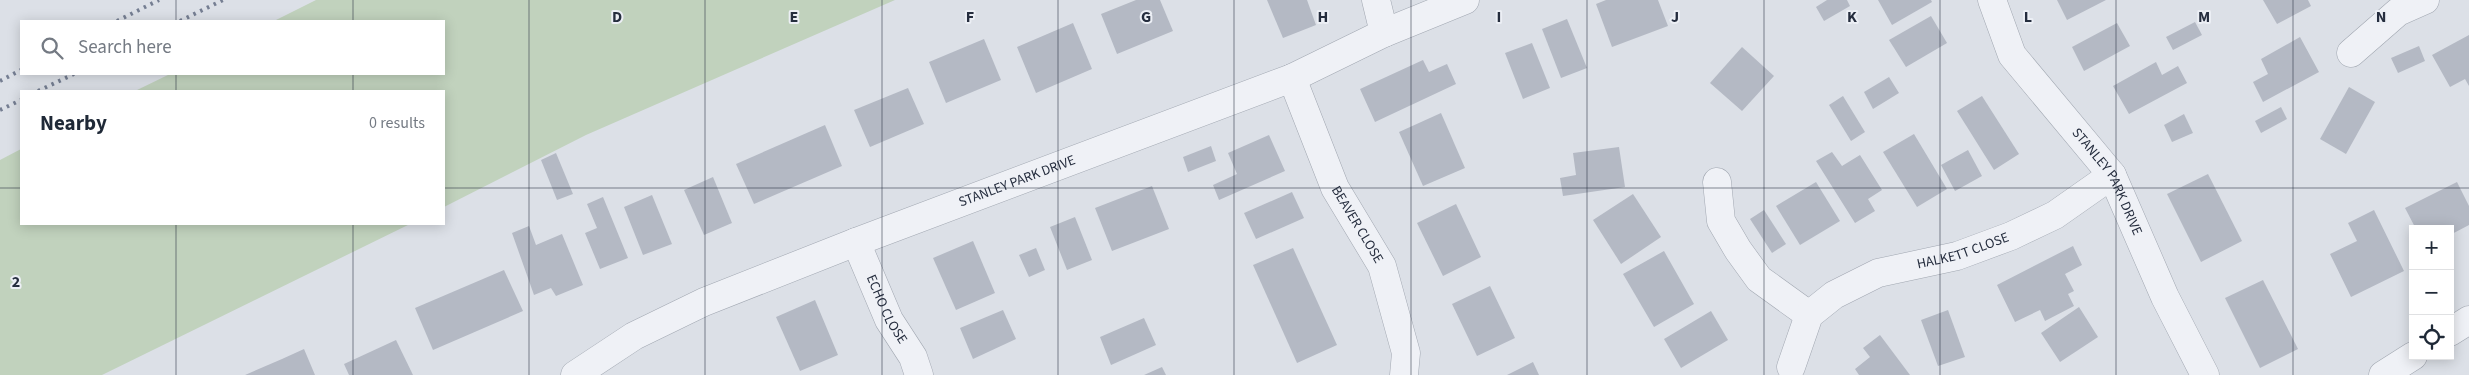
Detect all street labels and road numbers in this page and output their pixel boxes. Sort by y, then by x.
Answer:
street label: STANLEY PARK DRIVE [2067,124,2147,238]
street label: STANLEY PARK DRIVE [956,150,1078,212]
street label: BEAVER CLOSE [1326,182,1388,267]
street label: HALKETT CLOSE [1915,228,2012,274]
street label: ECHO CLOSE [861,272,912,348]

